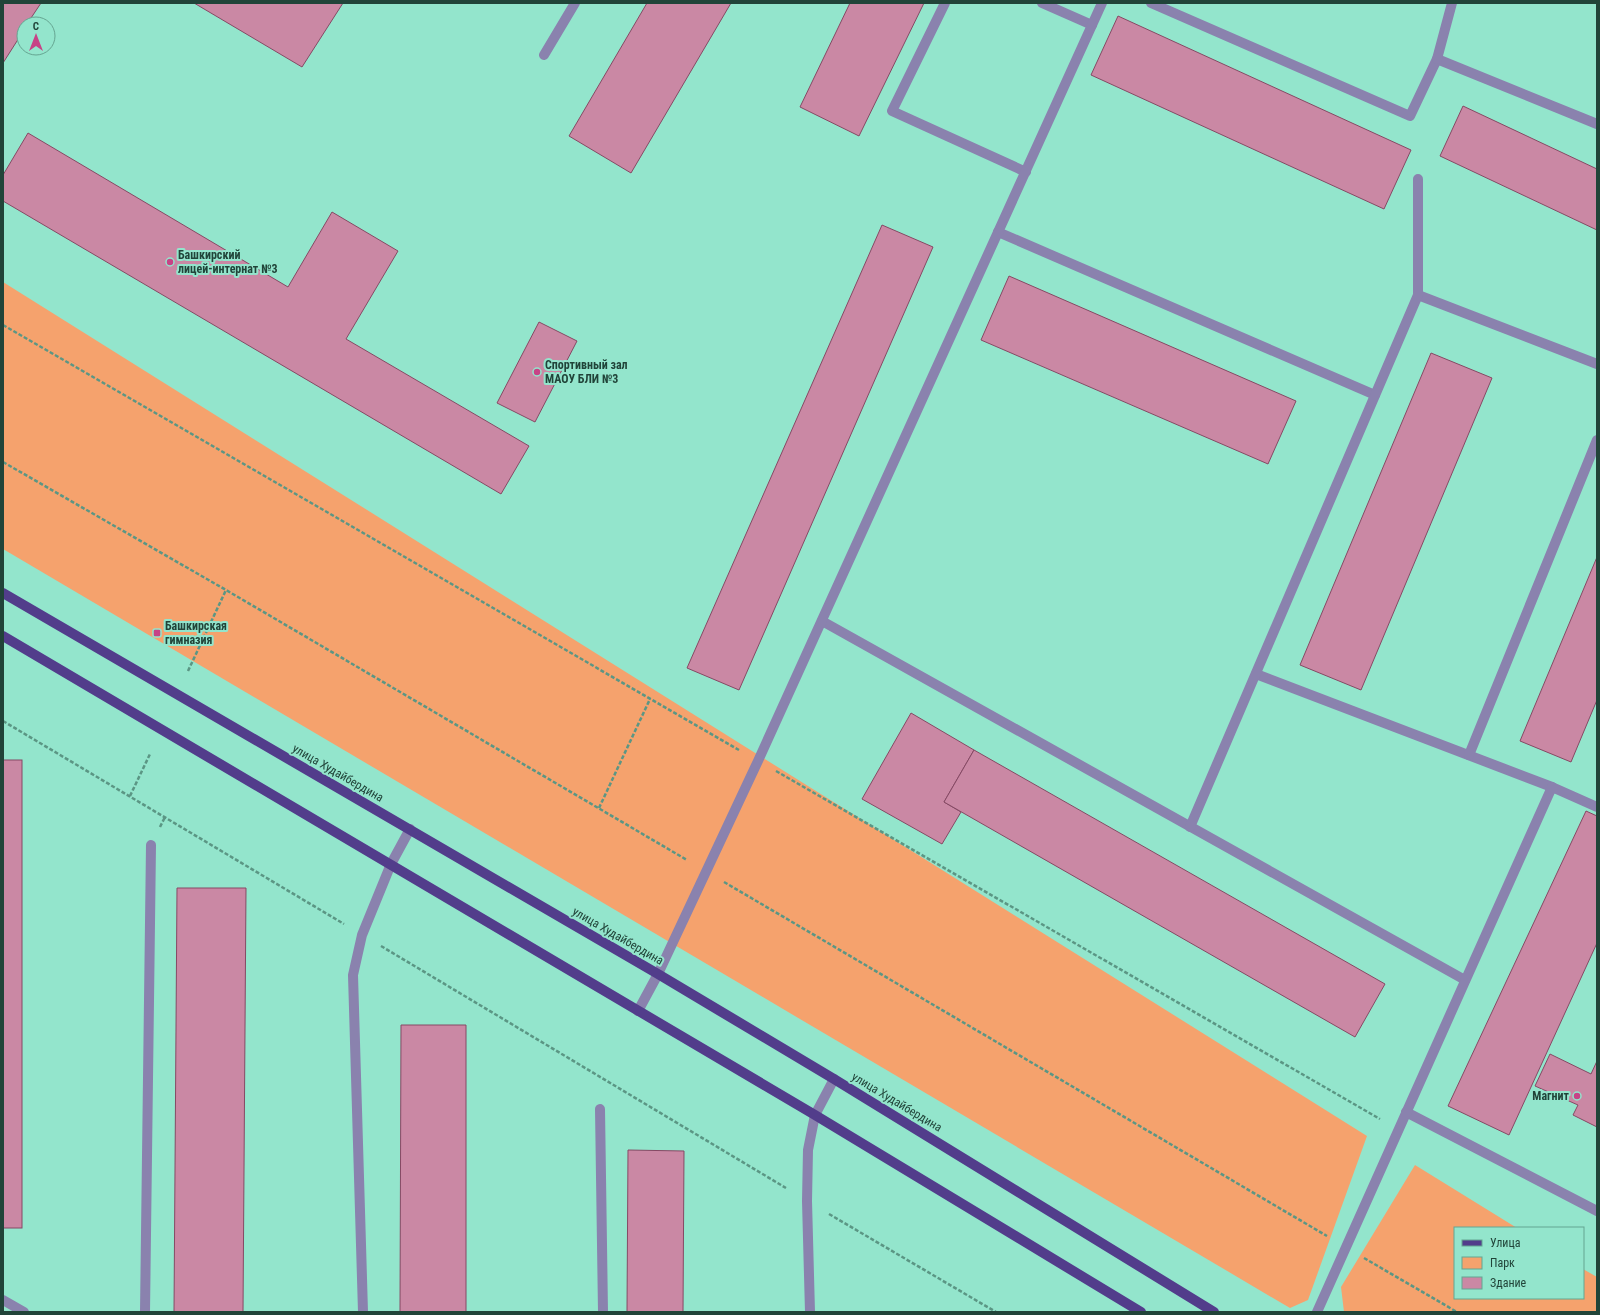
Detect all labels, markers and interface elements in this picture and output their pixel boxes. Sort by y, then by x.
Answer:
north arrow [16,16,56,56]
text: С [33,20,39,33]
place label: Башкирский лицей-интернат №3 [178,248,278,276]
marker: Башкирский лицей-интернат №3 [165,257,175,267]
place label: Спортивный зал МАОУ БЛИ №3 [545,358,628,386]
marker: Спортивный зал МАОУ БЛИ №3 [532,367,542,377]
place label: Башкирская гимназия [165,619,227,647]
marker: Башкирская гимназия [152,628,162,638]
street label: улица Худайбердина [290,741,386,805]
street label: улица Худайбердина [570,904,666,968]
street label: улица Худайбердина [849,1070,945,1135]
place label: Магнит [1532,1089,1570,1103]
marker: Магнит [1572,1091,1582,1101]
legend [1454,1227,1584,1299]
text: Улица [1490,1236,1521,1250]
text: Парк [1490,1256,1515,1270]
text: Здание [1490,1276,1527,1290]

